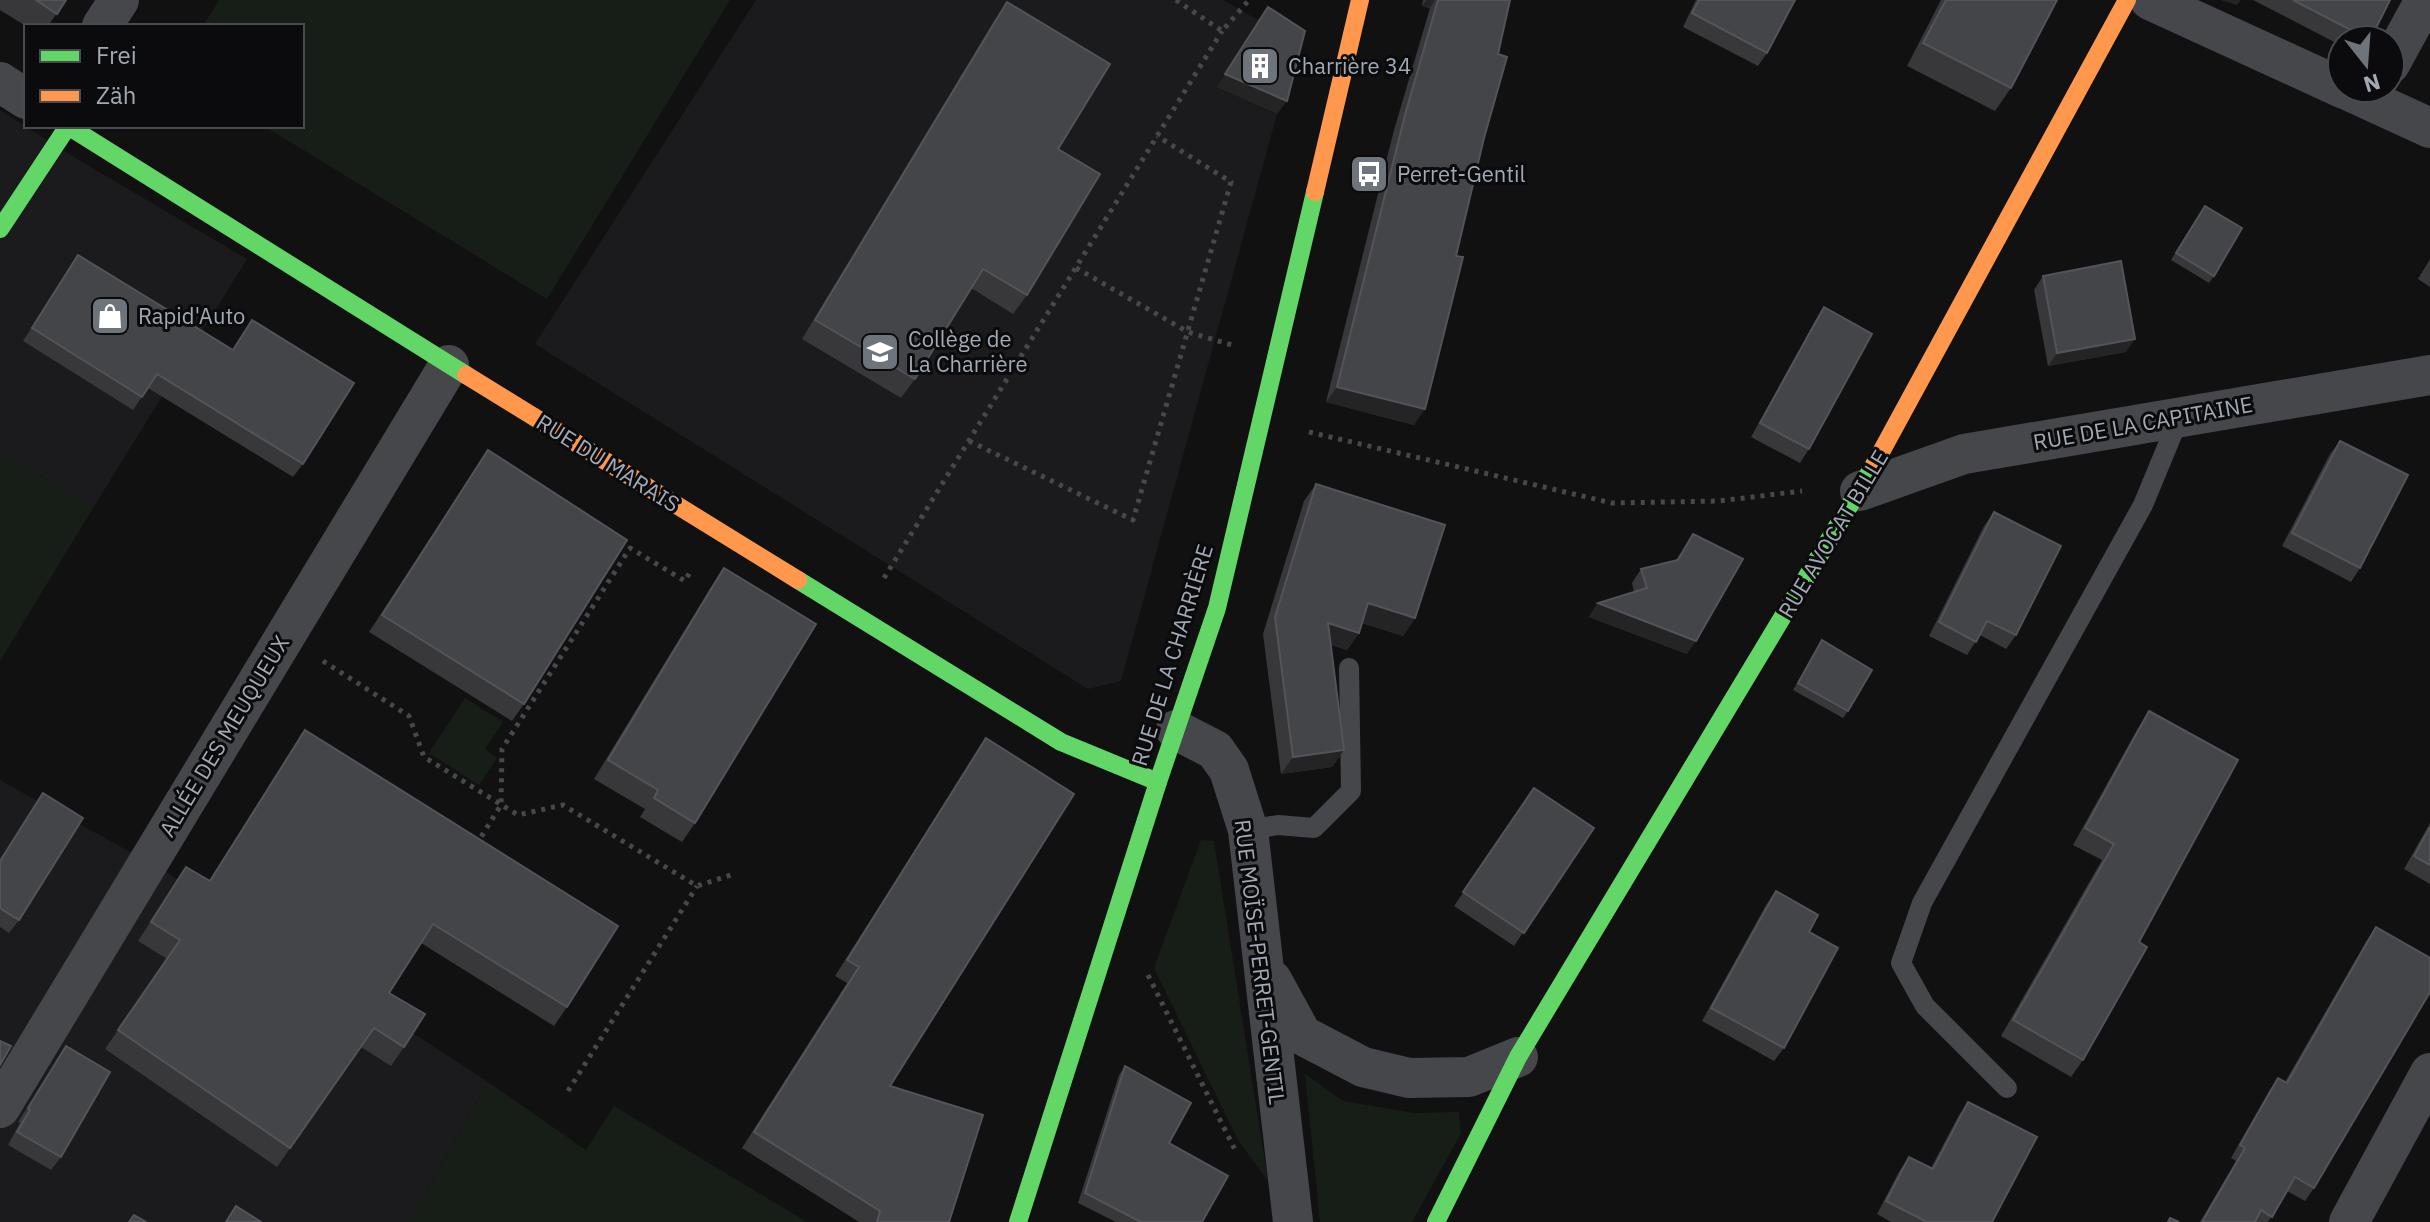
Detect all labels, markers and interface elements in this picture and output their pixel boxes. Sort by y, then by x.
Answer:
legend [24,24,304,128]
north arrow [2326,24,2406,104]
text: Frei [96,39,137,71]
building icon: Charrière 34 [1239,45,1281,87]
place label: Charrière 34 [1288,51,1411,80]
text: N [2360,67,2384,100]
text: Zäh [96,79,136,111]
bus stop icon: Perret-Gentil [1348,153,1390,195]
place label: Perret-Gentil [1397,159,1526,188]
shop icon: Rapid'Auto [89,295,131,337]
place label: Rapid'Auto [138,301,245,330]
place label: Collège de La Charrière [908,324,1028,378]
school or university icon: Collège de La Charrière [859,331,901,373]
street label: RUE DE LA CAPITAINE [2031,389,2255,456]
street label: RUE DU MARAIS [531,407,685,518]
street label: RUE AVOCAT BILLE [1771,444,1894,623]
street label: RUE DE LA CHARRIÈRE [1124,541,1219,769]
street label: ALLÉE DES MEUQUEUX [152,630,295,842]
street label: RUE MOÏSE-PERRET-GENTIL [1229,818,1292,1106]

